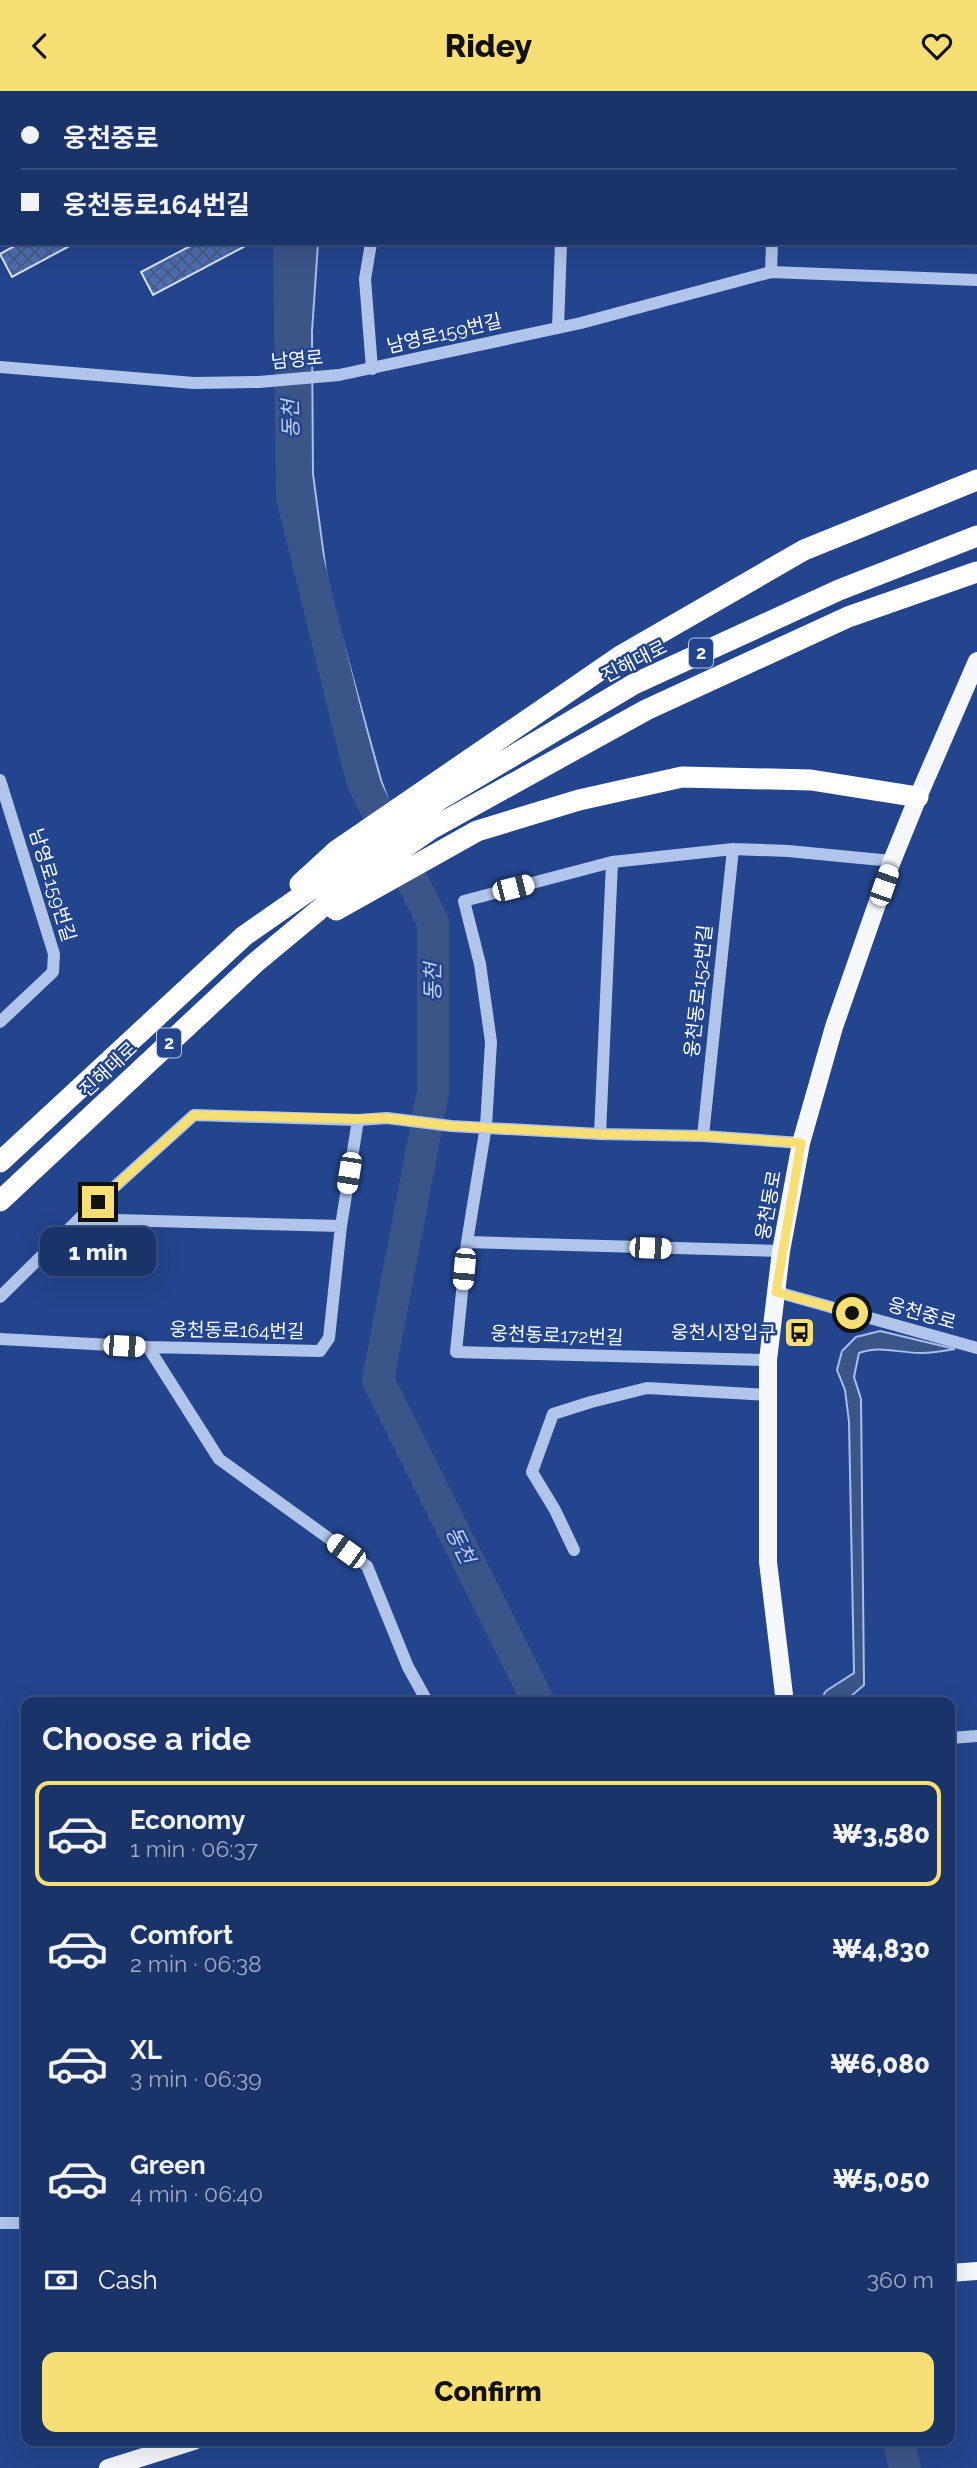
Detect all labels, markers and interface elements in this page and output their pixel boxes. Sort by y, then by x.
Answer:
icon: back [21,27,59,65]
text: Ridey [445,27,532,64]
icon: heart [918,27,956,65]
text: 웅천중로 [63,123,159,153]
text: 웅천동로164번길 [63,190,250,220]
street label: 남영로159번길 [385,309,503,357]
street label: 남영로 [270,346,324,372]
water label: 동천 [278,397,303,439]
street label: 진해대로 [598,635,670,687]
road number: 2 [689,639,713,667]
street label: 남영로159번길 [25,826,81,944]
car [868,862,901,908]
car [491,873,536,903]
street label: 웅천동로152번길 [680,924,716,1058]
water label: 동천 [420,960,445,1001]
road number: 2 [157,1028,181,1058]
street label: 진해대로 [75,1037,141,1101]
car [336,1151,363,1195]
street label: 웅천동로 [751,1169,785,1241]
route end [82,1186,114,1218]
callout: 1 min [40,1227,156,1275]
car [629,1237,672,1259]
text: 1 min [68,1238,128,1265]
car [452,1247,477,1291]
street label: 웅천중로 [885,1293,959,1333]
route start [836,1297,868,1329]
bus stop icon: 웅천시장입구 [782,1315,816,1349]
street label: 웅천동로164번길 [169,1318,305,1342]
place label: 웅천시장입구 [671,1321,776,1343]
street label: 웅천동로172번길 [490,1322,624,1348]
car [103,1334,146,1358]
water label: 동천 [441,1522,481,1570]
car [323,1530,370,1572]
text: Choose a ride [42,1720,251,1757]
icon: car [46,1802,109,1865]
text: Economy [130,1805,245,1835]
text: ₩3,580 [833,1819,930,1849]
text: 1 min · 06:37 [130,1835,258,1862]
icon: car [46,1917,109,1980]
text: Comfort [130,1920,233,1950]
text: ₩4,830 [832,1934,930,1964]
text: 2 min · 06:38 [130,1950,262,1977]
icon: car [46,2032,109,2095]
text: XL [130,2035,162,2065]
text: ₩6,080 [830,2049,930,2079]
text: 3 min · 06:39 [130,2065,262,2092]
icon: car [46,2147,109,2210]
text: Green [130,2150,206,2180]
text: ₩5,050 [833,2164,930,2194]
text: 4 min · 06:40 [130,2180,263,2207]
icon: cash [42,2261,80,2299]
text: Cash [98,2265,158,2295]
text: 360 m [867,2266,934,2293]
button: Confirm [42,2352,934,2432]

